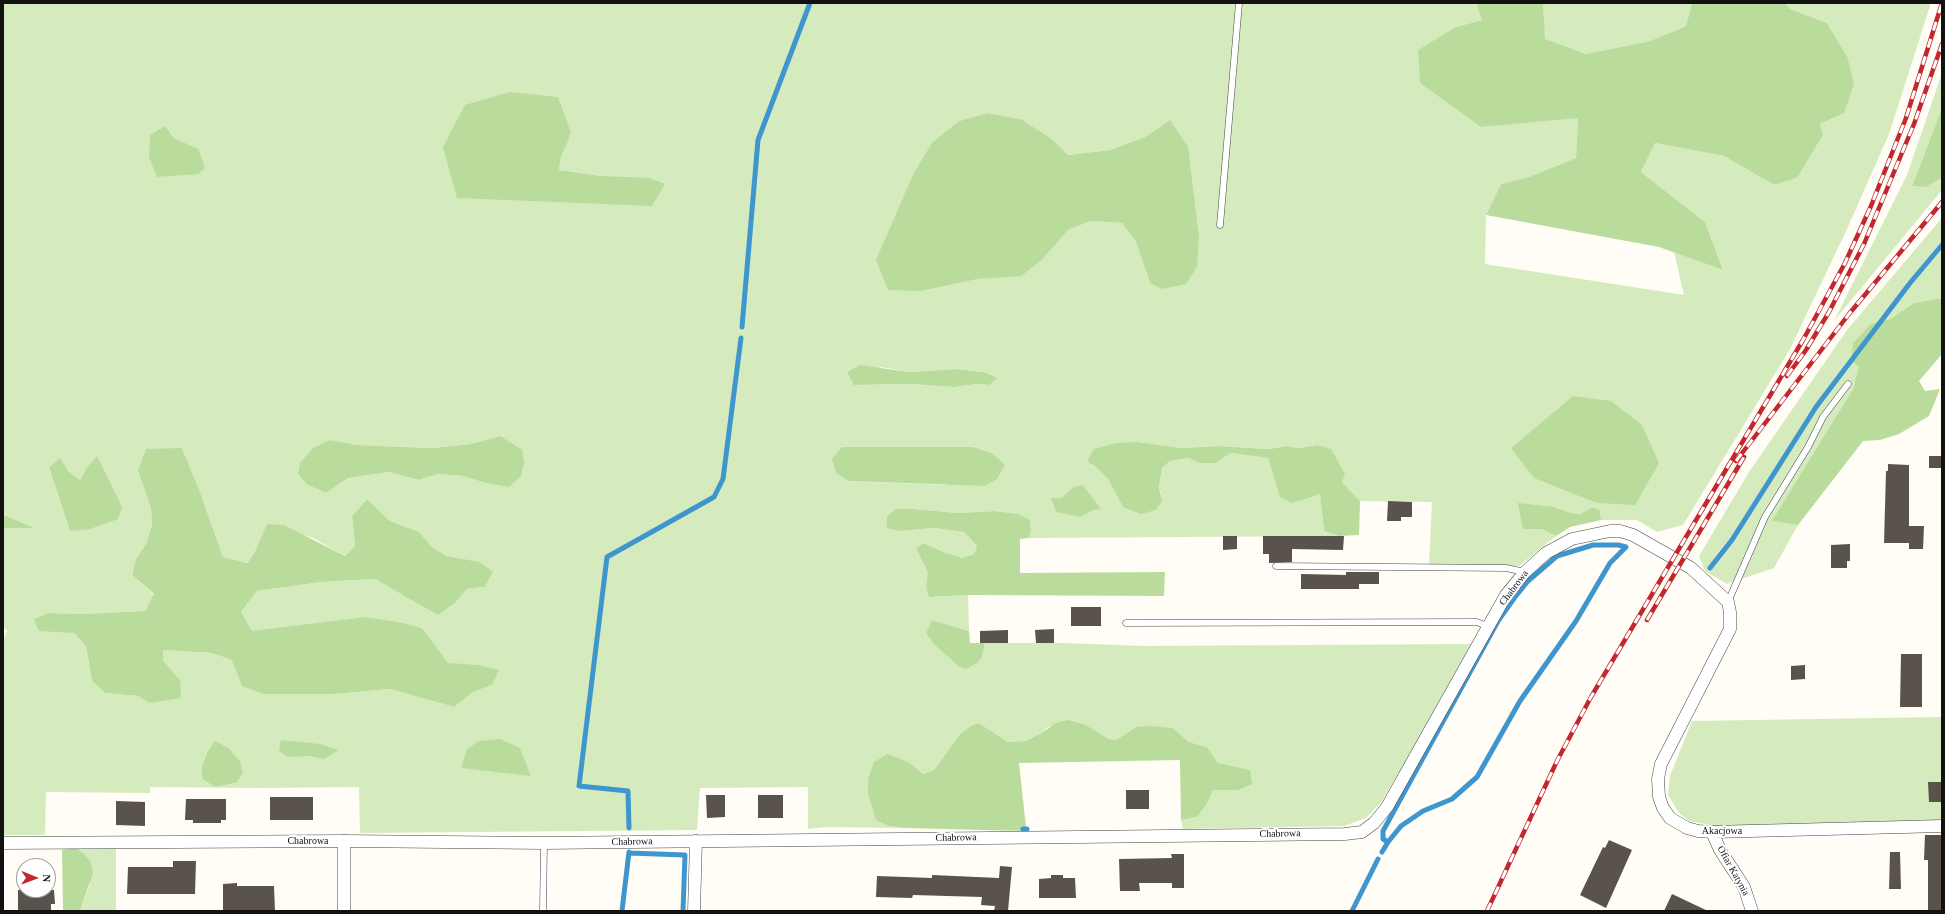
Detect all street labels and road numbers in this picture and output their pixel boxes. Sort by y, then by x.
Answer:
street label: Chabrowa [1497,568,1531,608]
street label: Akacjowa [1702,825,1742,837]
street label: Chabrowa [1259,828,1301,840]
street label: Chabrowa [935,832,977,844]
street label: Chabrowa [287,835,329,847]
street label: Chabrowa [611,836,653,848]
street label: Ofiar Katynia [1714,844,1752,898]

